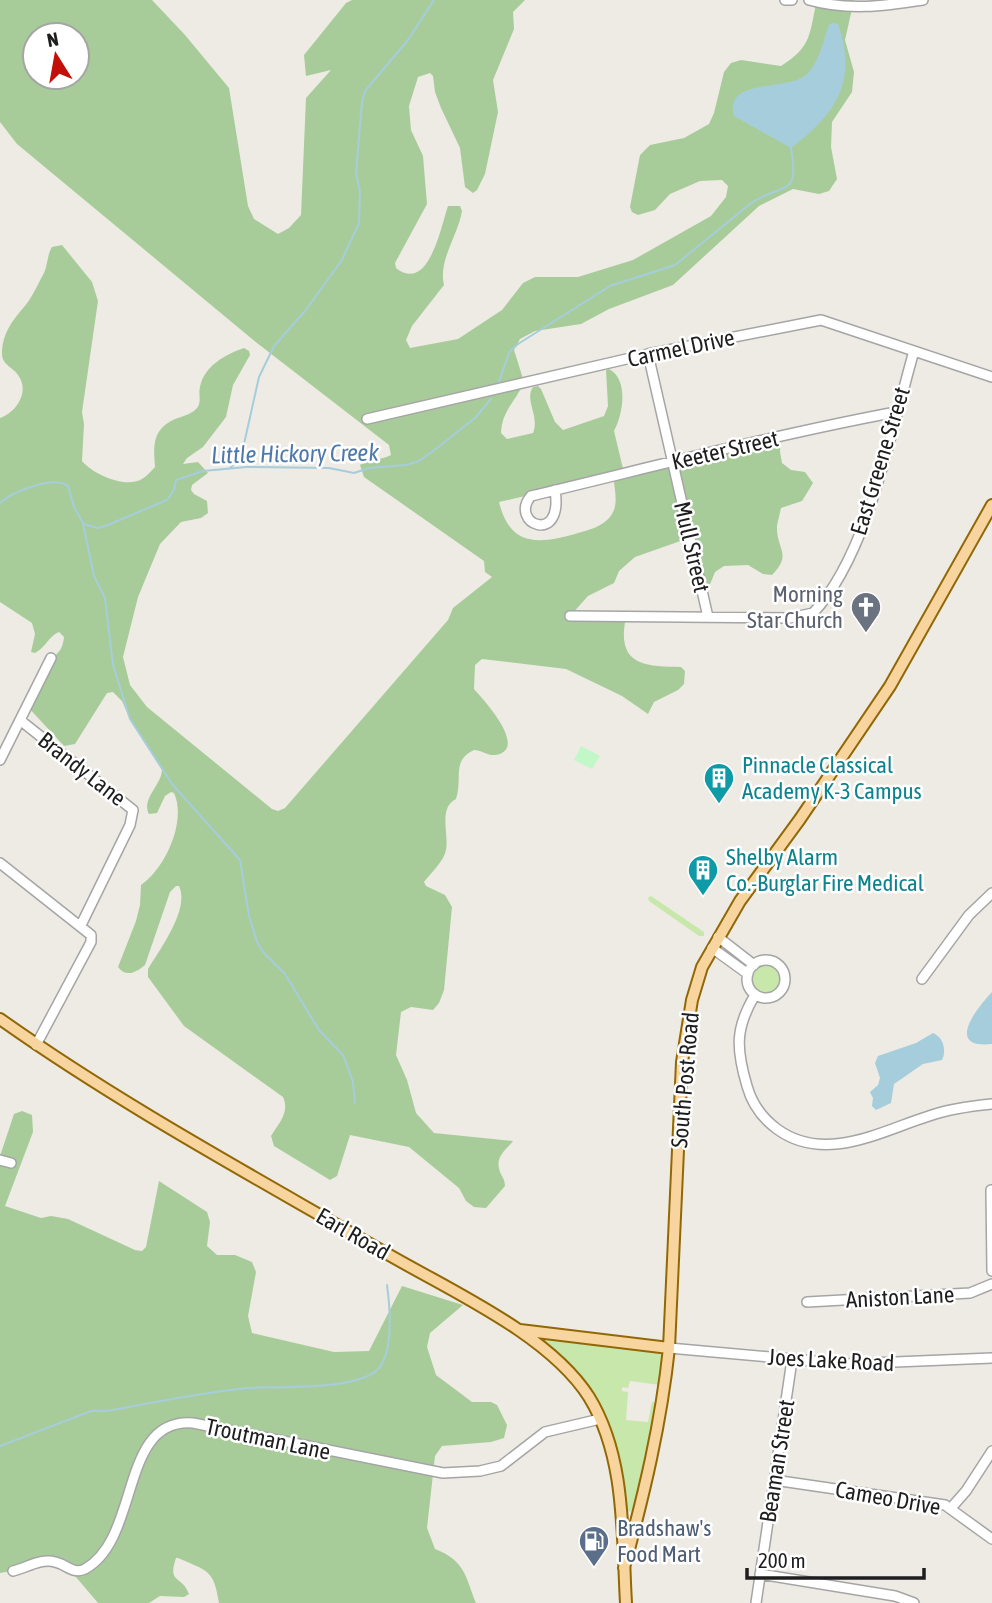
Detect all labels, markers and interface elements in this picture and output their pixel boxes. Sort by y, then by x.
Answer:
north arrow [21,21,91,91]
text: N [45,27,60,51]
street label: Carmel Drive [625,324,737,372]
street label: East Greene Street [845,384,915,538]
street label: Keeter Street [669,425,781,475]
water label: Little Hickory Creek [211,439,380,468]
street label: Mull Street [669,499,715,595]
place label: Morning Star Church [747,581,843,633]
church icon: Morning Star Church [849,590,883,634]
street label: Brandy Lane [33,727,131,811]
place label: Pinnacle Classical Academy K-3 Campus [742,752,922,804]
building icon: Pinnacle Classical Academy K-3 Campus [702,761,736,805]
place label: Shelby Alarm Co.-Burglar Fire Medical [726,844,924,896]
building icon: Shelby Alarm Co.-Burglar Fire Medical [686,853,720,897]
street label: South Post Road [666,1011,704,1149]
street label: Earl Road [312,1203,394,1265]
street label: Aniston Lane [845,1281,955,1313]
street label: Joes Lake Road [767,1344,895,1376]
street label: Beaman Street [754,1398,800,1524]
street label: Troutman Lane [203,1413,333,1465]
street label: Cameo Drive [833,1476,943,1520]
place label: Bradshaw's Food Mart [617,1515,711,1567]
fuel station icon: Bradshaw's Food Mart [577,1524,611,1568]
scale bar [747,1536,924,1580]
text: 200 m [758,1548,806,1572]

